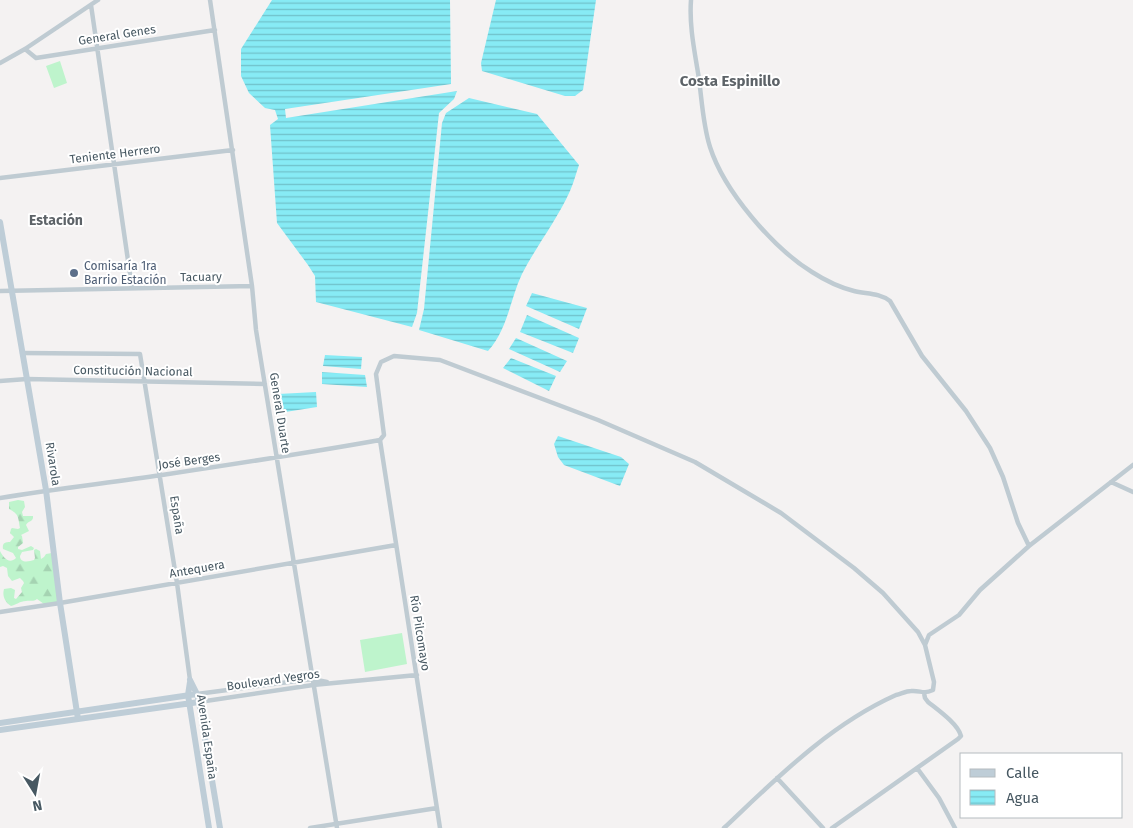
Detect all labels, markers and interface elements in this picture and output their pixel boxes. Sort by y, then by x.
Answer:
street label: General Genes [77,22,157,48]
district label: Costa Espinillo [680,72,780,90]
street label: Teniente Herrero [69,141,161,167]
district label: Estación [29,212,83,229]
place label: Comisaría 1ra Barrio Estación [84,259,167,287]
marker: Comisaría 1ra Barrio Estación [68,267,80,279]
street label: Tacuary [180,270,222,284]
street label: Constitución Nacional [73,363,193,379]
street label: General Duarte [267,372,293,454]
street label: Rivarola [43,441,63,487]
street label: José Berges [157,450,221,472]
street label: España [167,495,187,535]
street label: Antequera [168,557,226,581]
street label: Río Pilcomayo [407,594,433,672]
street label: Boulevard Yegros [226,666,321,693]
street label: Avenida España [194,694,220,780]
legend [960,753,1123,818]
text: Calle [1006,764,1039,782]
north arrow [10,768,60,818]
text: Agua [1006,789,1039,807]
text: N [31,796,44,815]

